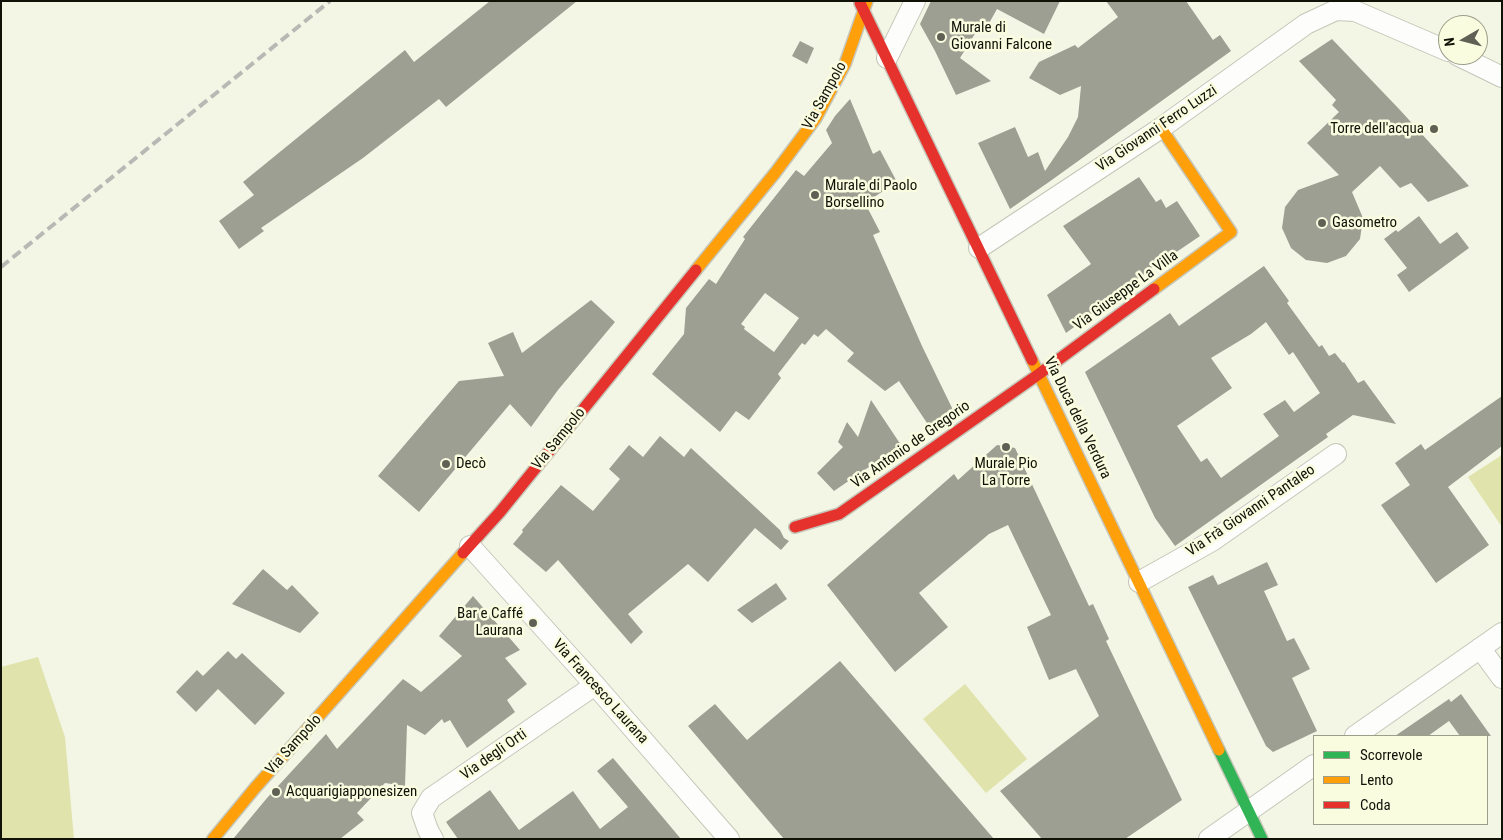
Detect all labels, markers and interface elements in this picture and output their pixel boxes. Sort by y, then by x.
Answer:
north arrow [1438,15,1488,65]
place label: Murale di Giovanni Falcone [951,19,1052,54]
marker: Murale di Giovanni Falcone [935,31,947,43]
text: N [1441,37,1458,47]
street label: Via Sampolo [799,59,851,133]
street label: Via Giovanni Ferro Luzzi [1093,82,1221,176]
place label: Torre dell'acqua [1330,120,1424,138]
marker: Torre dell'acqua [1428,123,1440,135]
place label: Murale di Paolo Borsellino [825,177,917,212]
marker: Murale di Paolo Borsellino [809,189,821,201]
place label: Gasometro [1332,214,1397,232]
marker: Gasometro [1316,217,1328,229]
street label: Via Giuseppe La Villa [1070,247,1182,335]
street label: Via Duca della Verdura [1040,354,1114,482]
street label: Via Antonio de Gregorio [848,397,974,493]
street label: Via Sampolo [529,404,589,474]
marker: Murale Pio La Torre [1000,441,1012,453]
place label: Decò [456,455,486,473]
place label: Murale Pio La Torre [974,455,1038,490]
marker: Decò [440,458,452,470]
street label: Via Frà Giovanni Pantaleo [1183,461,1319,561]
place label: Bar e Caffé Laurana [457,605,523,640]
marker: Bar e Caffé Laurana [527,617,539,629]
street label: Via Francesco Laurana [548,636,652,748]
street label: Via Sampolo [262,711,326,779]
street label: Via degli Orti [458,726,530,784]
legend [1313,735,1488,825]
text: Scorrevole [1360,746,1422,764]
text: Lento [1360,771,1393,789]
place label: Acquarigiapponesizen [286,783,417,801]
marker: Acquarigiapponesizen [270,786,282,798]
text: Coda [1360,796,1391,814]

